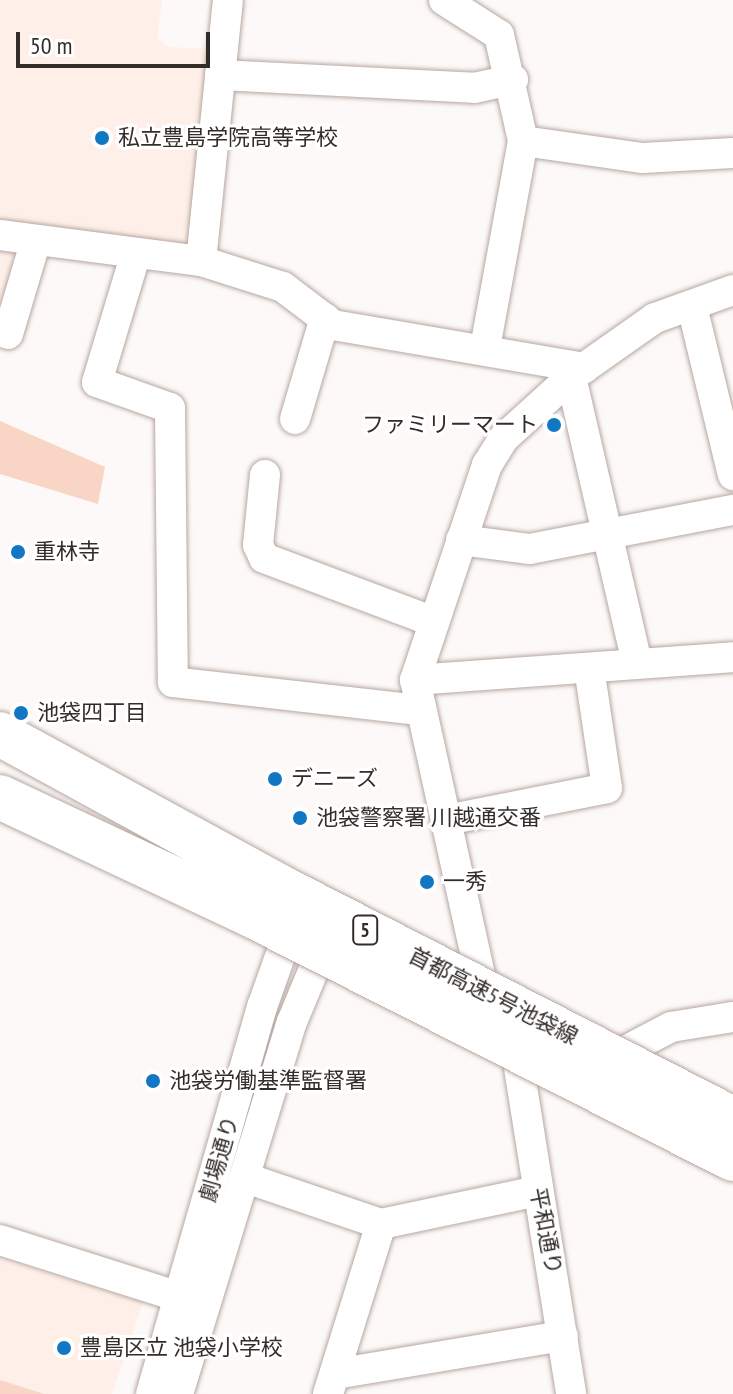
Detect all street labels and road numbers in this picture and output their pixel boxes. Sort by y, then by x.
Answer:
road number: 5 [351,914,379,946]
street label: 首都高速5号池袋線 [404,942,582,1050]
street label: 劇場通り [194,1113,244,1205]
street label: 平和通り [525,1185,567,1277]

